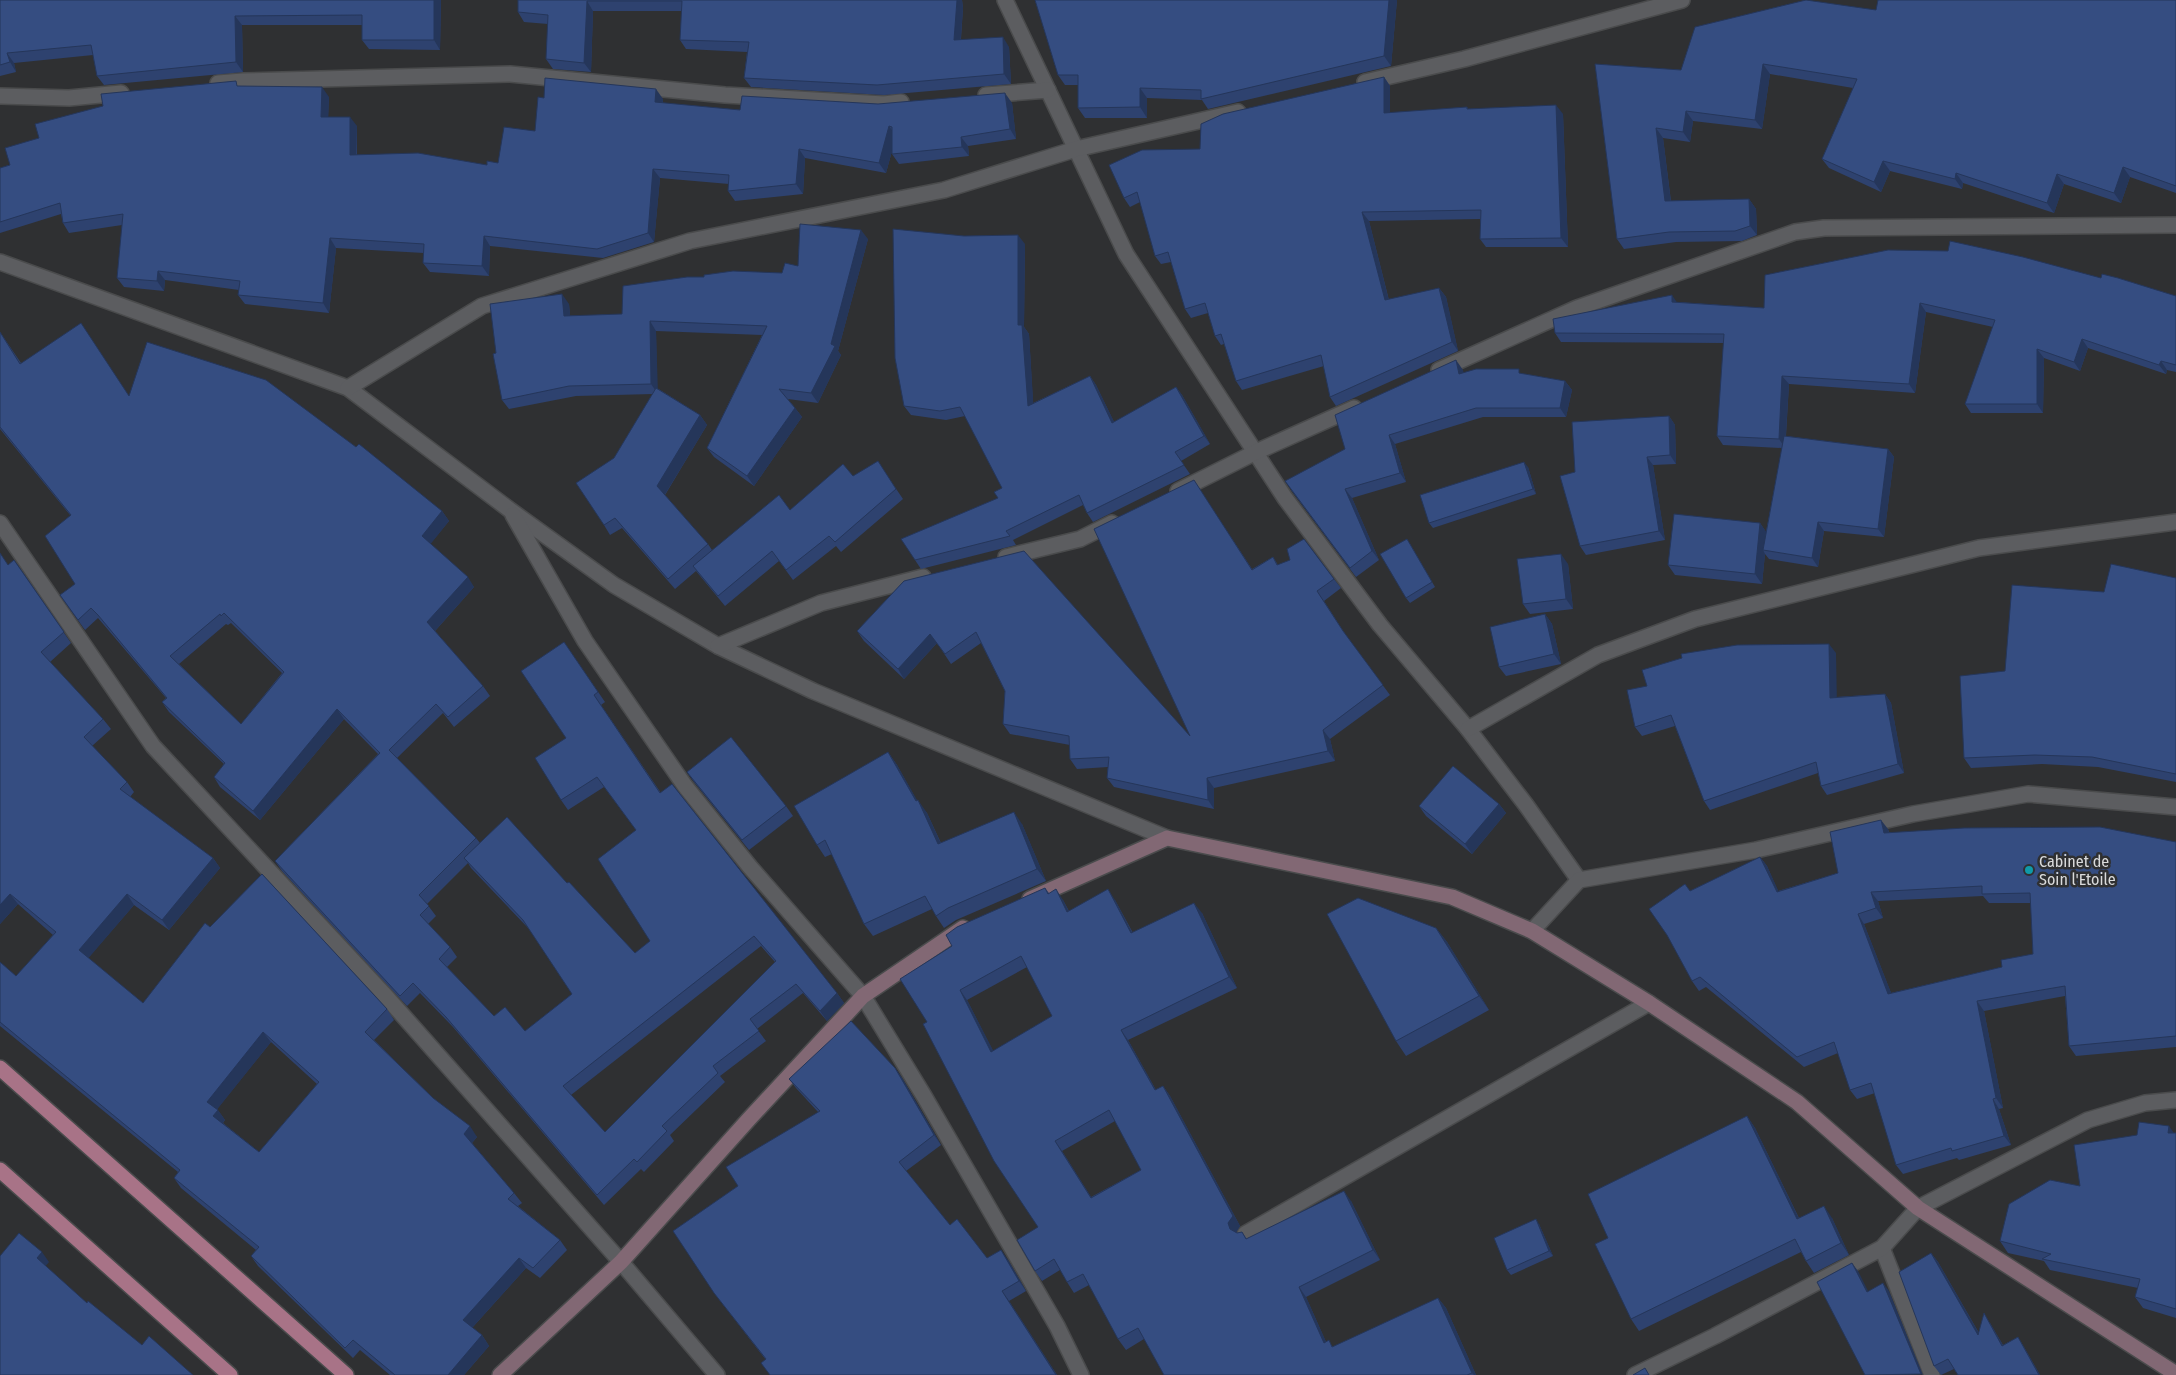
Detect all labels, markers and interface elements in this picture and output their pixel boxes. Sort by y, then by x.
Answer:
place label: Cabinet de Soin l'Etoile [2039,852,2116,889]
marker: Cabinet de Soin l'Etoile [2023,864,2035,876]

